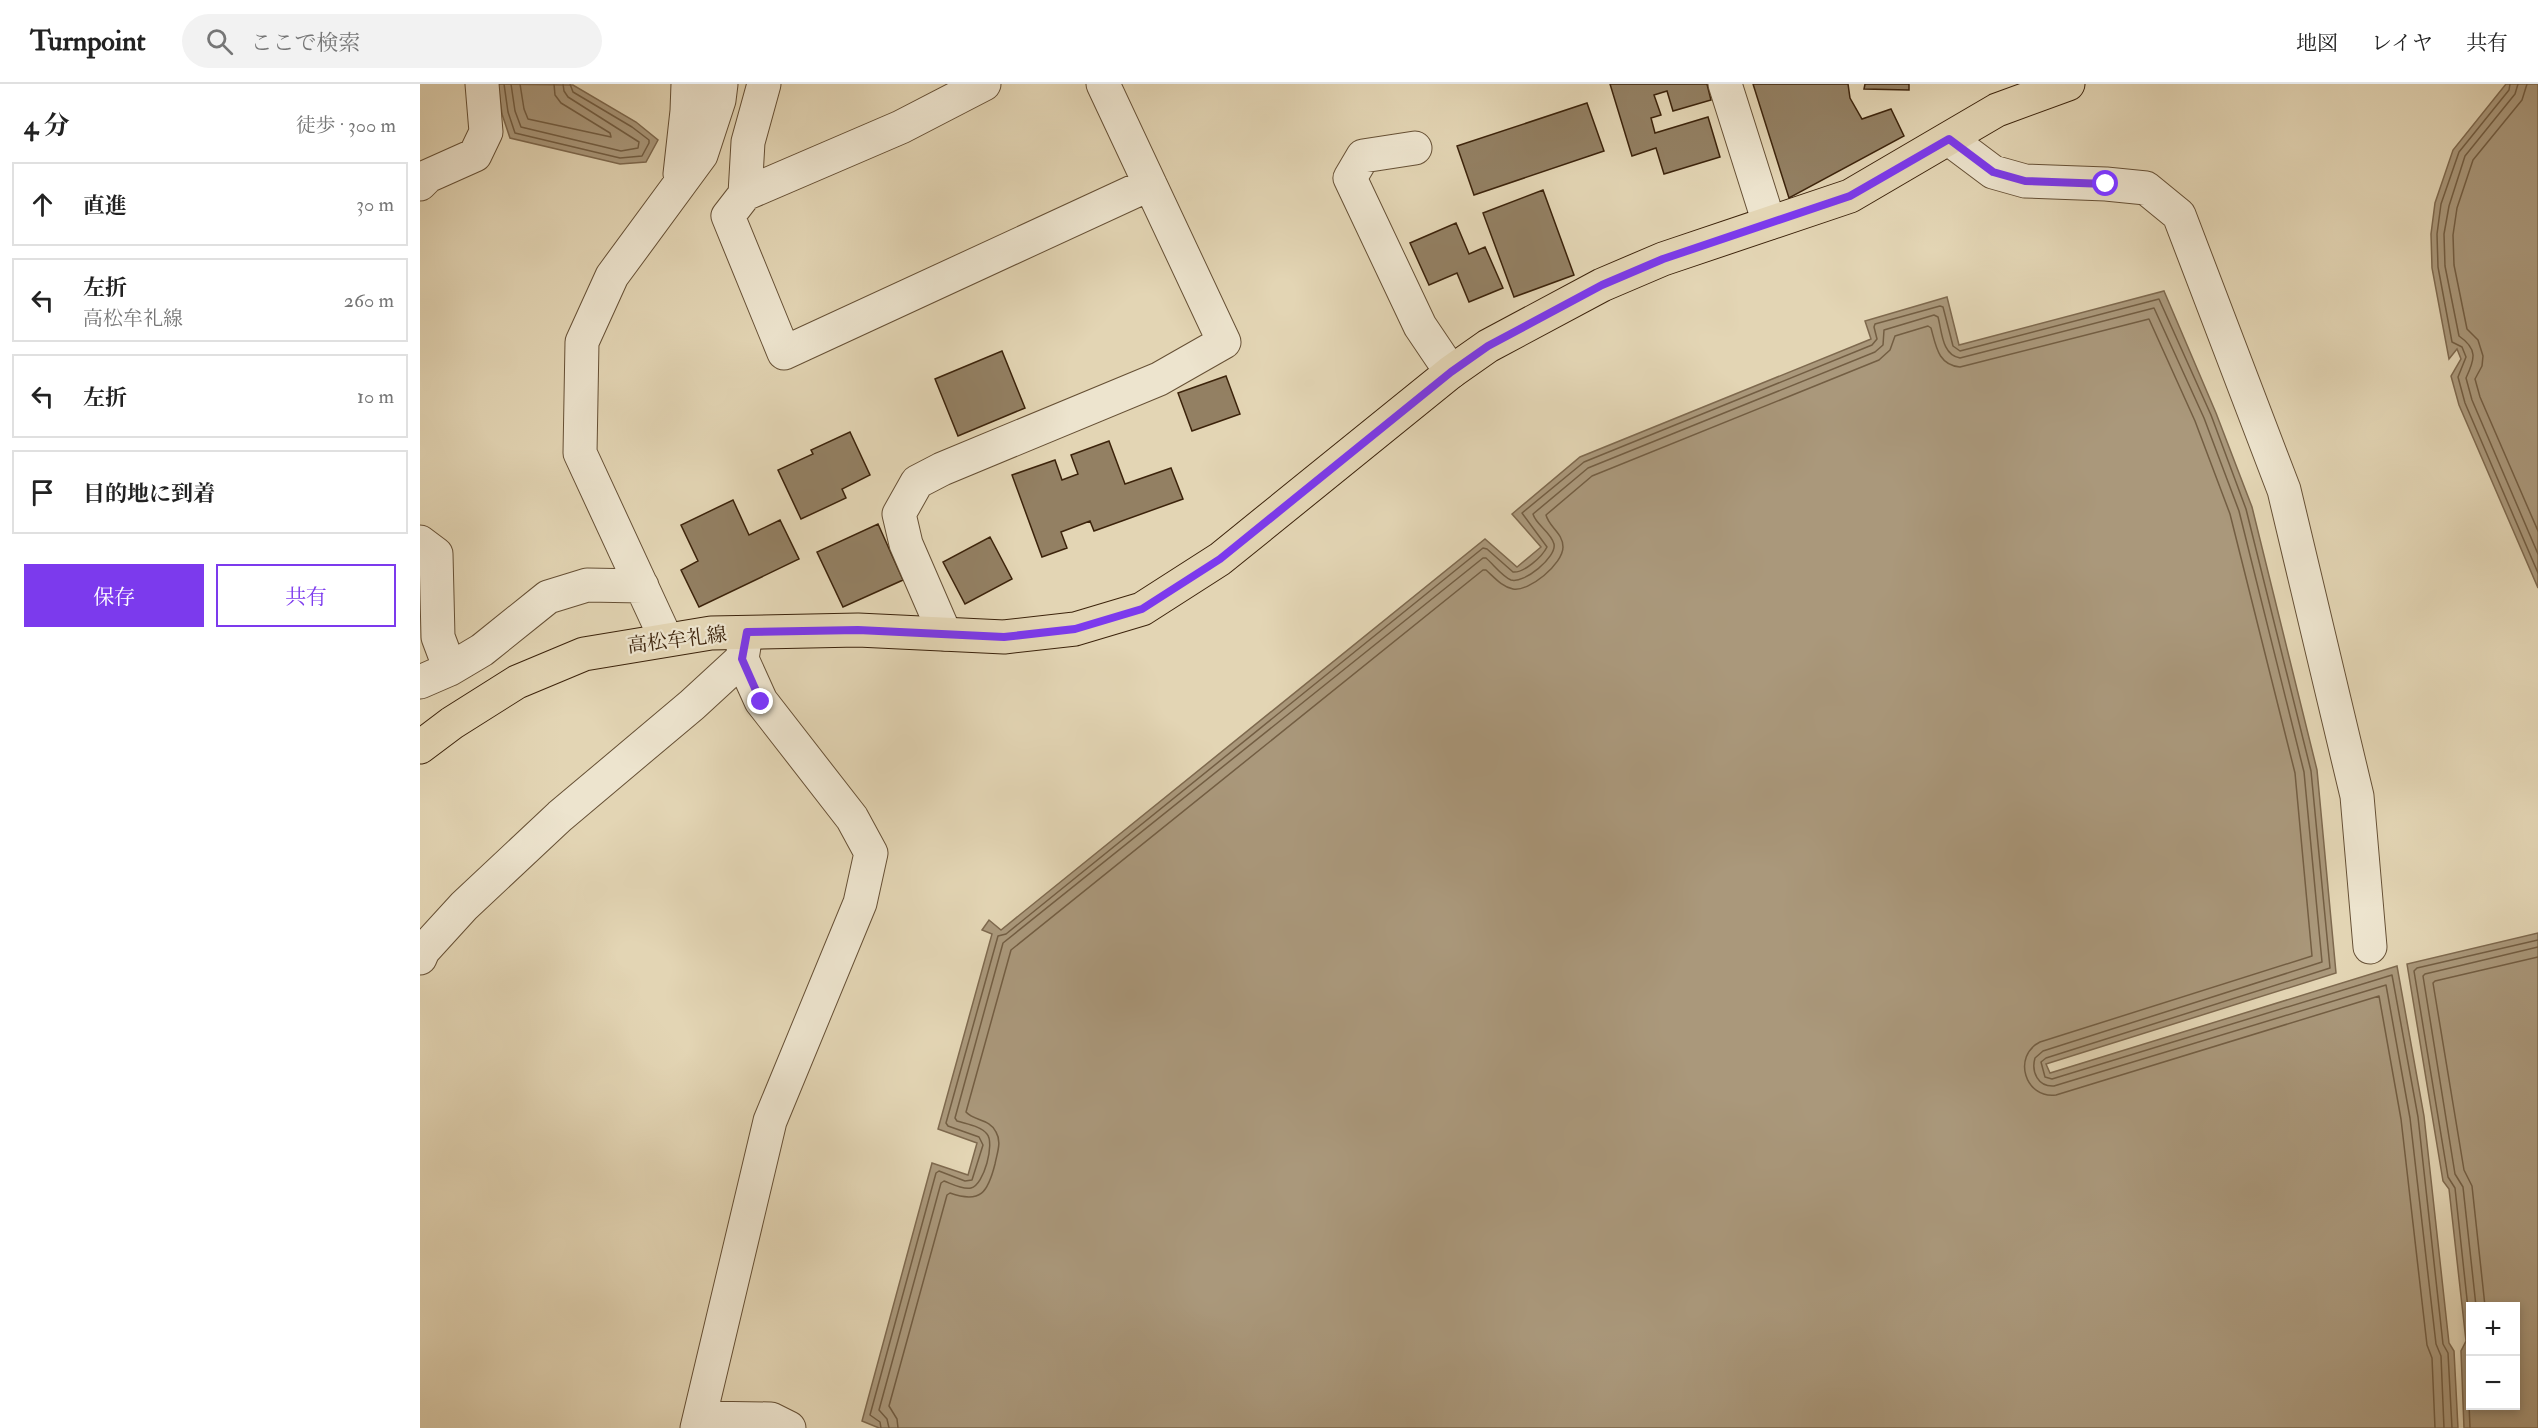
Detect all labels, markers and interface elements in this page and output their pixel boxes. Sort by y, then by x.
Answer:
search box [182,14,602,68]
text: Turnpoint [30,24,146,59]
icon: search [203,25,236,58]
text: ここで検索 [251,29,361,57]
text: 地図 [2296,30,2338,57]
text: レイヤ [2371,30,2433,57]
text: 共有 [2466,30,2508,57]
text: 4 分 [24,110,70,142]
text: 徒歩 · 300 m [296,113,396,138]
route start [2092,170,2118,196]
icon: ahead [26,188,59,221]
text: 直進 [83,192,127,220]
text: 30 m [356,192,394,217]
text: 左折 [83,274,127,302]
icon: left [26,284,59,317]
text: 260 m [344,288,394,313]
text: 高松牟礼線 [83,306,183,331]
icon: left [26,380,59,413]
text: 左折 [83,384,127,412]
text: 10 m [357,384,394,409]
icon: arrive [26,476,59,509]
text: 目的地に到着 [83,480,215,508]
button: 保存 [24,564,204,627]
button: 共有 [216,564,396,627]
street label: 高松牟礼線 [626,621,728,659]
route end [747,688,773,714]
map controls [2466,1302,2520,1410]
button: + [2466,1302,2520,1356]
button: − [2466,1356,2520,1410]

